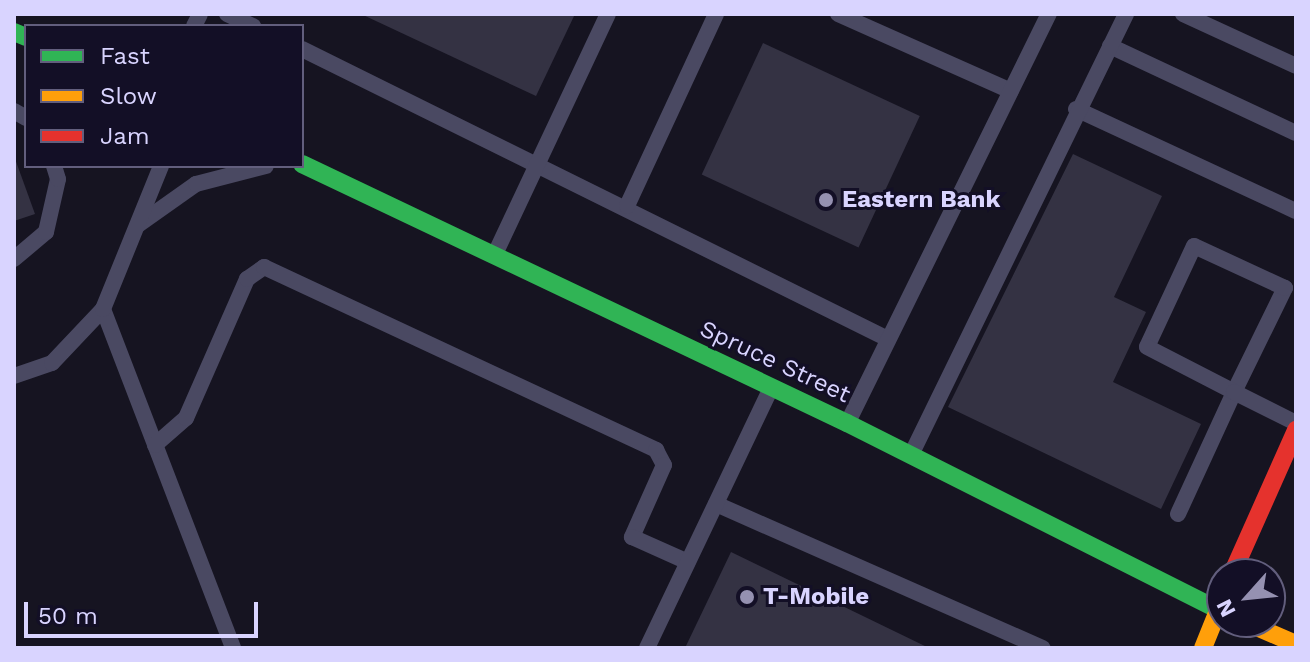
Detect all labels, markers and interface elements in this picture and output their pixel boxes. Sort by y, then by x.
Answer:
legend [24,24,304,168]
text: Fast [100,42,150,70]
text: Slow [100,82,157,110]
text: Jam [100,122,150,150]
place label: Eastern Bank [842,186,1000,214]
marker: Eastern Bank [817,191,835,209]
street label: Spruce Street [695,315,855,409]
north arrow [1206,558,1286,638]
place label: T-Mobile [763,583,869,611]
scale bar [28,586,262,636]
marker: T-Mobile [738,588,756,606]
text: N [1211,595,1241,621]
text: 50 m [38,602,98,630]

